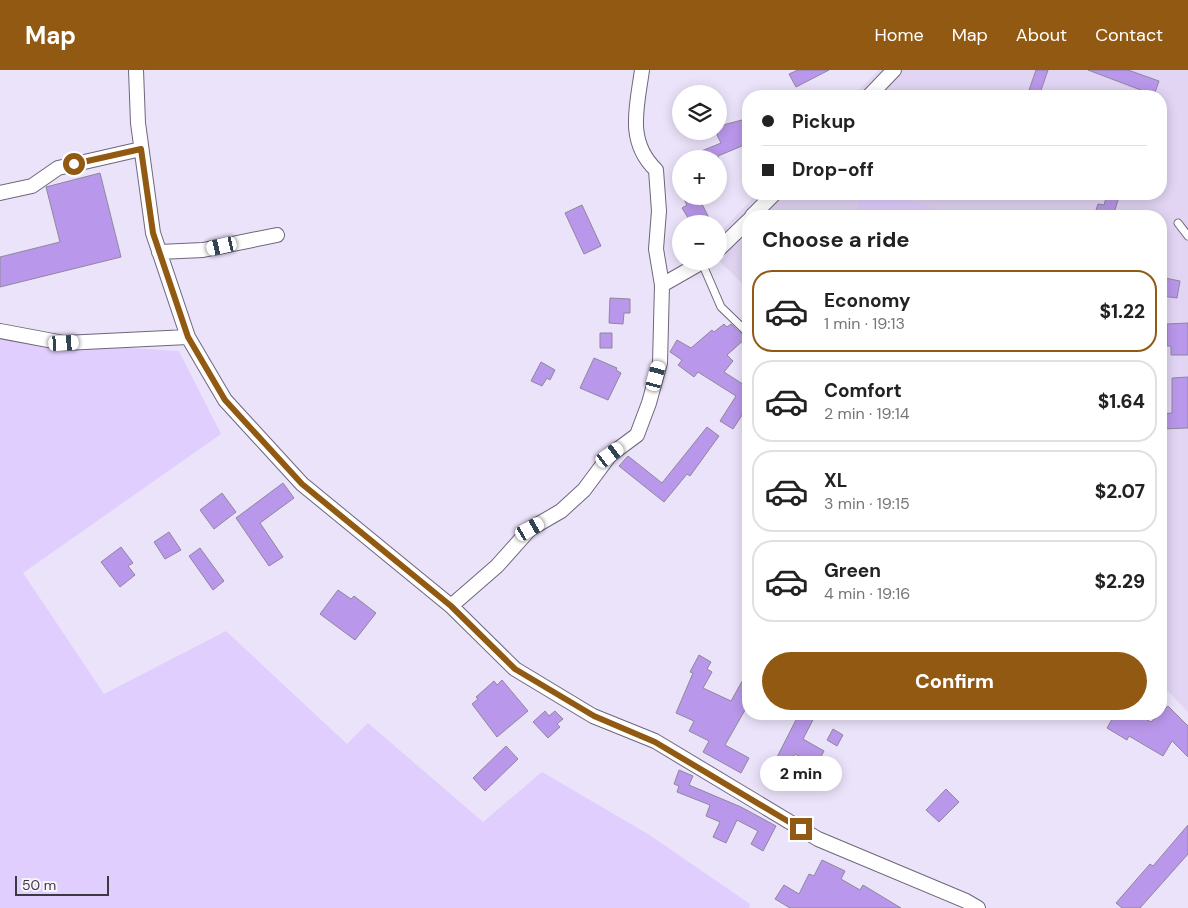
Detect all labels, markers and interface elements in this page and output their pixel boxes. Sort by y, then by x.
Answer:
text: Map [25,20,76,51]
text: Home [874,23,924,47]
text: Map [952,23,988,47]
text: About [1016,23,1067,47]
text: Contact [1095,23,1163,47]
map controls [672,85,727,270]
button: layers [672,85,727,140]
text: Pickup [792,109,856,134]
button: + [672,150,727,205]
route start [63,153,85,175]
text: Drop-off [792,157,874,182]
button: − [672,215,727,270]
text: Choose a ride [762,225,910,254]
car [205,235,238,257]
text: Economy [824,288,911,313]
icon: car [764,289,809,334]
text: $1.22 [1100,299,1145,324]
text: 1 min · 19:13 [824,313,905,334]
car [48,335,79,351]
car [644,360,667,392]
text: Comfort [824,378,902,403]
icon: car [764,379,809,424]
text: $1.64 [1098,389,1145,414]
text: 2 min · 19:14 [824,403,909,424]
car [593,440,626,470]
text: XL [824,468,847,493]
icon: car [764,469,809,514]
text: $2.07 [1095,479,1145,504]
text: 3 min · 19:15 [824,493,910,514]
car [513,515,546,543]
text: Green [824,558,881,583]
icon: car [764,559,809,604]
text: $2.29 [1095,569,1145,594]
text: 4 min · 19:16 [824,583,910,604]
button: Confirm [762,652,1147,710]
callout: 2 min [760,756,842,792]
text: 2 min [780,763,822,784]
route end [790,818,812,840]
scale bar [15,873,109,896]
text: 50 m [22,876,56,894]

